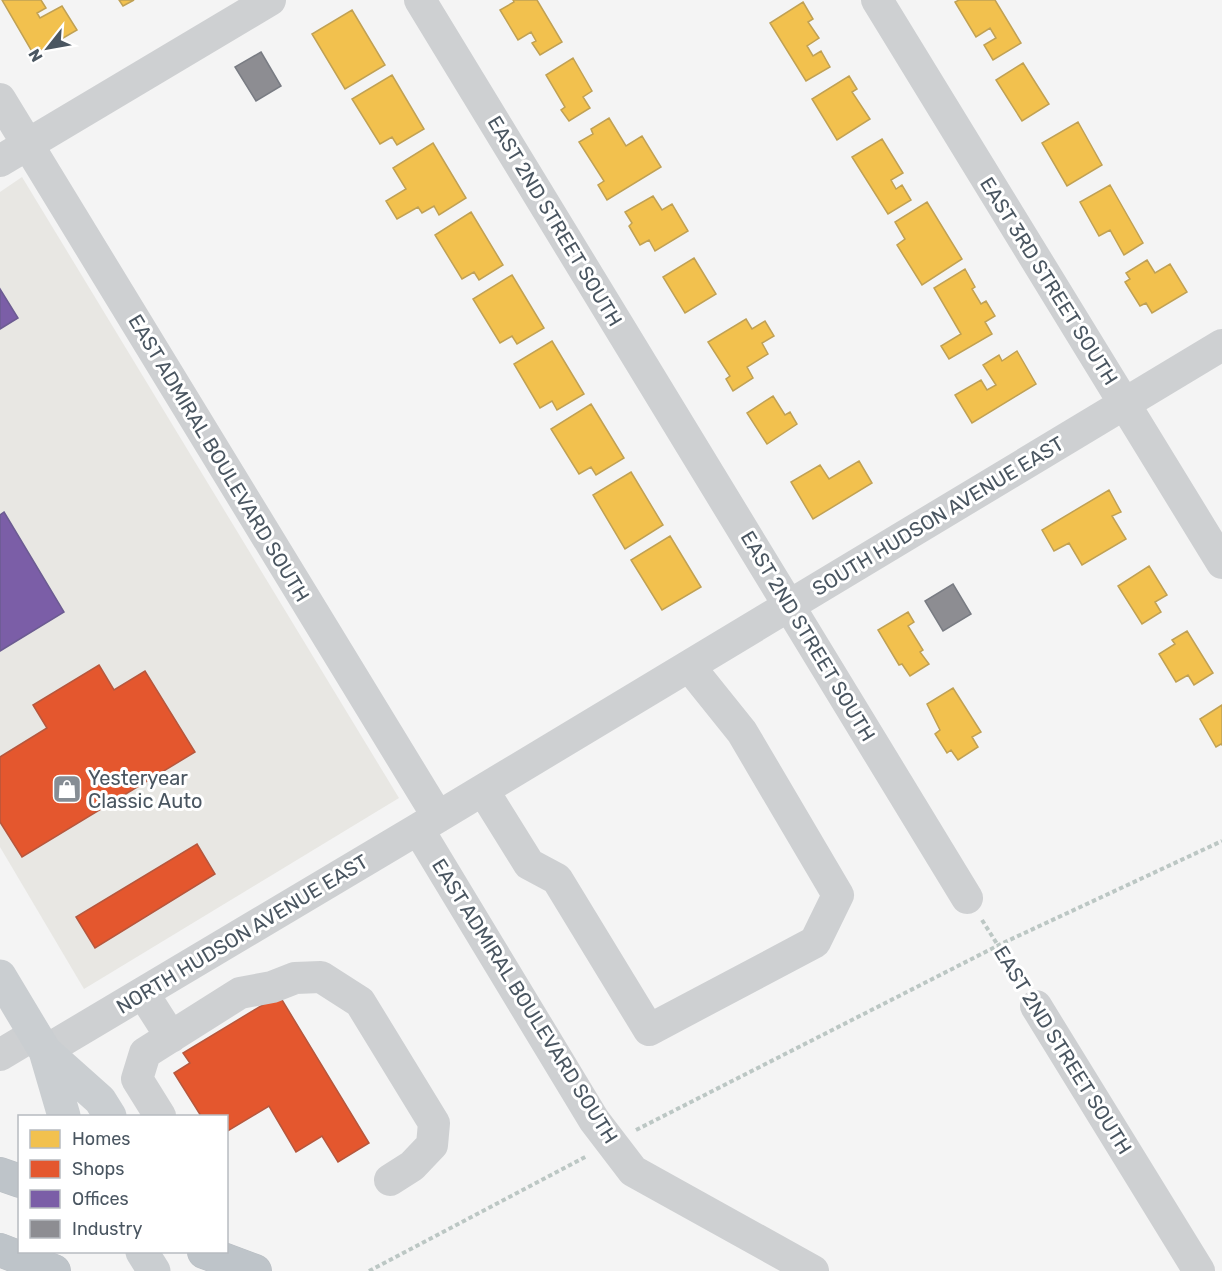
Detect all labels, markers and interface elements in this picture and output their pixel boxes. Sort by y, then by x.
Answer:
north arrow [18,18,78,78]
text: N [24,46,47,65]
street label: EAST 2ND STREET SOUTH [483,112,627,330]
street label: EAST 3RD STREET SOUTH [975,173,1123,389]
street label: EAST ADMIRAL BOULEVARD SOUTH [123,310,315,606]
street label: SOUTH HUDSON AVENUE EAST [808,431,1068,601]
street label: EAST 2ND STREET SOUTH [736,527,880,745]
place label: Yesteryear Classic Auto [88,766,202,813]
shop icon: Yesteryear Classic Auto [51,773,83,805]
street label: NORTH HUDSON AVENUE EAST [112,849,372,1019]
street label: EAST ADMIRAL BOULEVARD SOUTH [427,854,623,1148]
street label: EAST 2ND STREET SOUTH [989,941,1137,1159]
legend [18,1115,228,1253]
text: Homes [72,1128,130,1150]
text: Shops [72,1158,124,1180]
text: Offices [72,1188,129,1210]
text: Industry [72,1218,142,1240]

